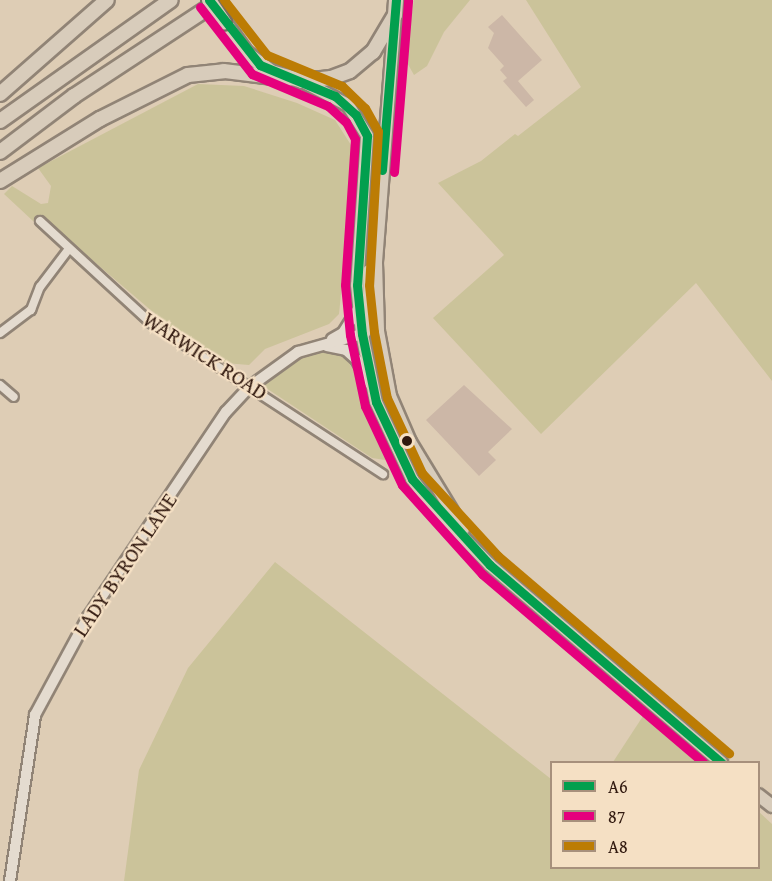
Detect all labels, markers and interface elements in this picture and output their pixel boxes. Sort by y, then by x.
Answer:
street label: WARWICK ROAD [138,307,272,405]
unlabelled marker [401,435,413,447]
street label: LADY BYRON LANE [68,489,182,641]
legend [550,761,760,869]
text: A6 [608,773,628,800]
text: 87 [608,803,625,830]
text: A8 [608,833,628,860]

